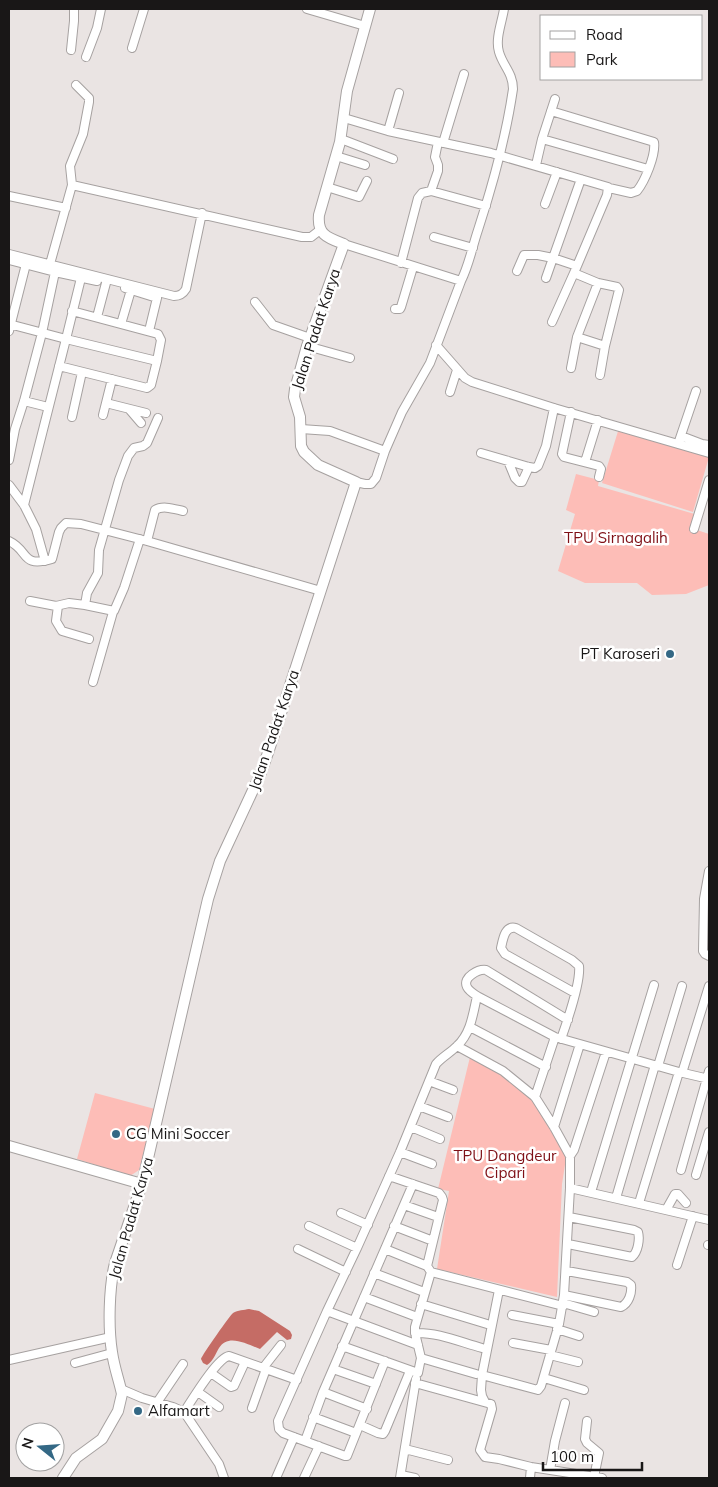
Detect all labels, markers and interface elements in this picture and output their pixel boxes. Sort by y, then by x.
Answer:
legend [540,15,703,80]
text: Road [586,25,623,44]
text: Park [586,50,618,69]
street label: Jalan Padat Karya [287,266,344,392]
park label: TPU Sirnagalih [564,528,668,547]
place label: PT Karoseri [581,644,660,663]
marker: PT Karoseri [664,648,676,660]
street label: Jalan Padat Karya [244,667,303,792]
place label: CG Mini Soccer [126,1124,230,1143]
marker: CG Mini Soccer [110,1128,122,1140]
park label: TPU Dangdeur Cipari [454,1146,557,1182]
street label: Jalan Padat Karya [104,1155,157,1281]
place label: Alfamart [148,1401,210,1420]
marker: Alfamart [132,1405,144,1417]
north arrow [15,1422,65,1472]
text: N [17,1436,38,1451]
scale bar [543,1440,642,1472]
text: 100 m [550,1447,594,1466]

